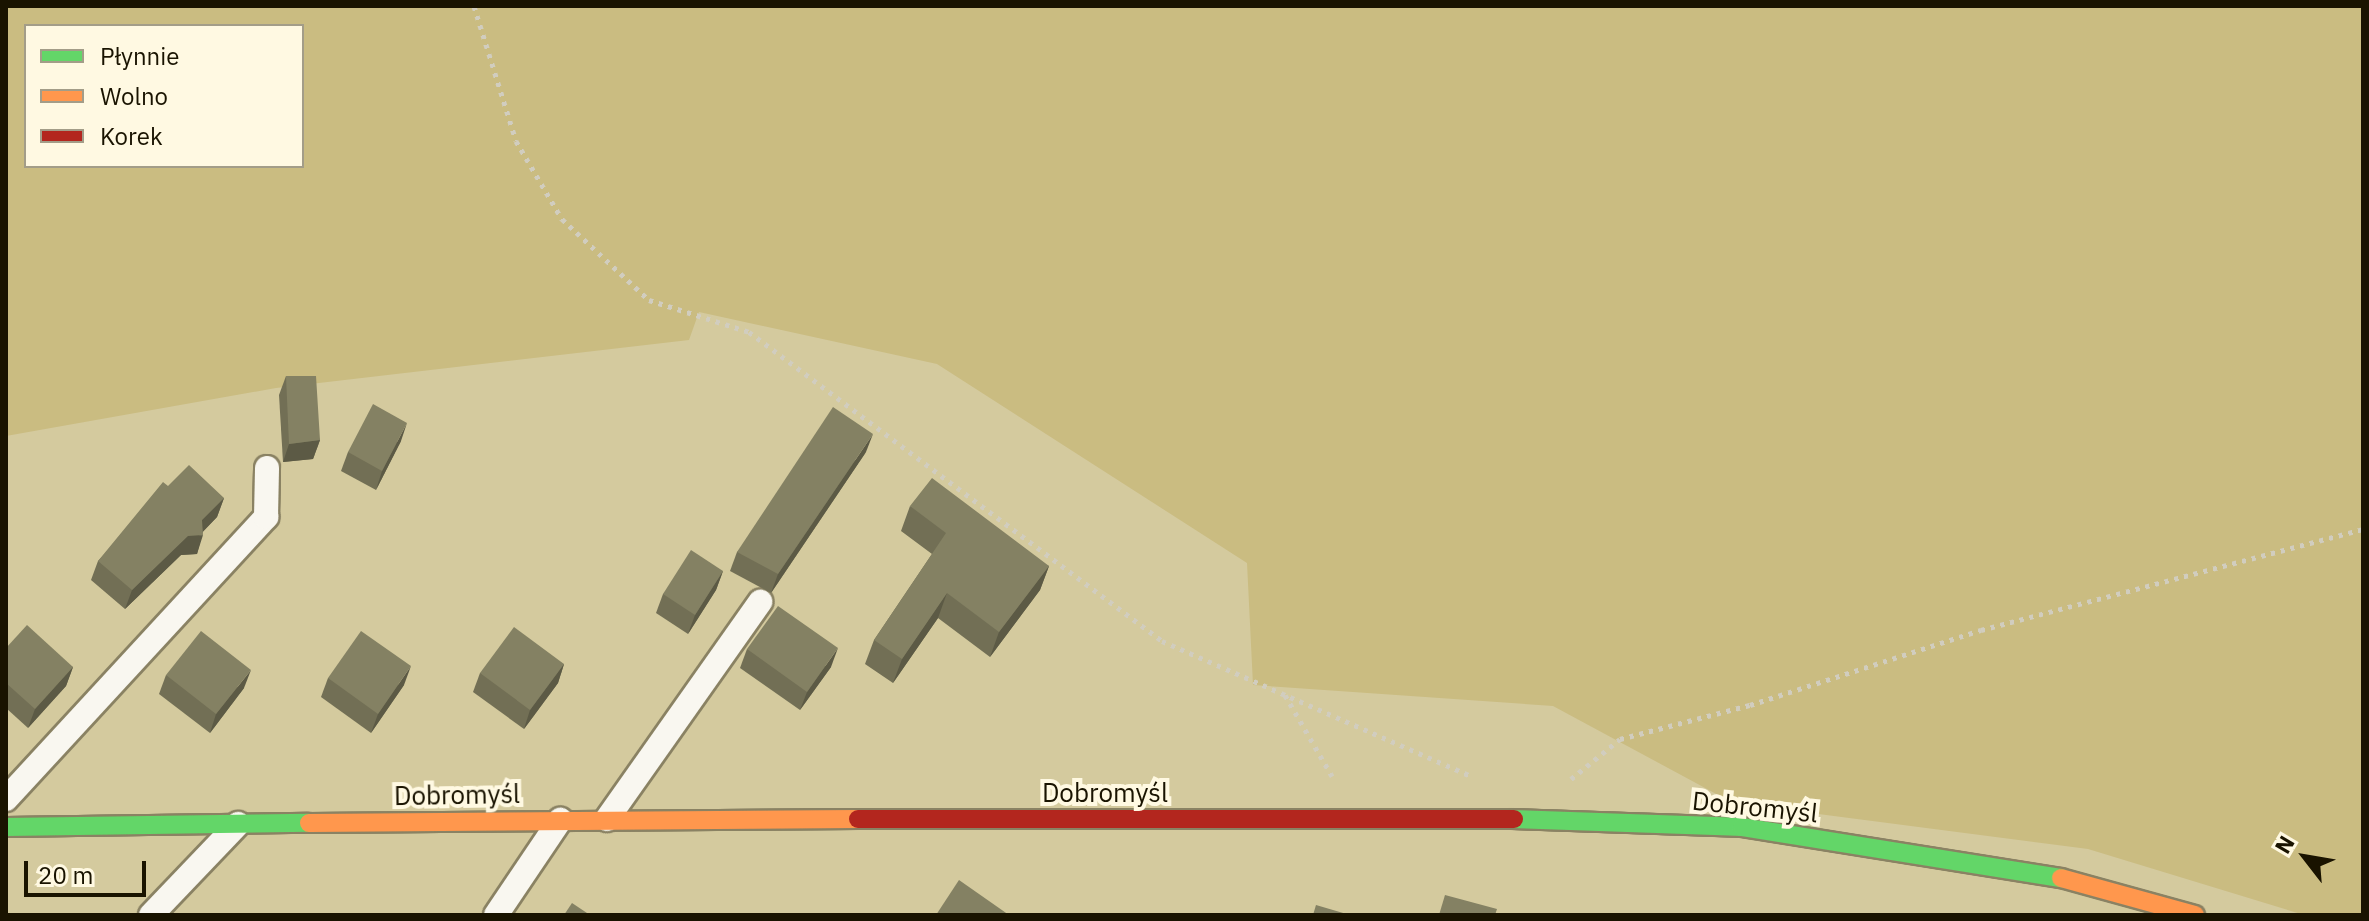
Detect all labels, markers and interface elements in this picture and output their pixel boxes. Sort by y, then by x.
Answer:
legend [24,24,304,168]
text: Płynnie [100,40,179,72]
text: Wolno [100,80,168,112]
text: Korek [100,120,163,152]
street label: Dobromyśl [1042,777,1168,809]
street label: Dobromyśl [394,778,520,812]
street label: Dobromyśl [1691,785,1819,829]
north arrow [2265,817,2345,897]
text: N [2267,830,2301,859]
scale bar [28,845,150,895]
text: 20 m [38,859,93,891]

